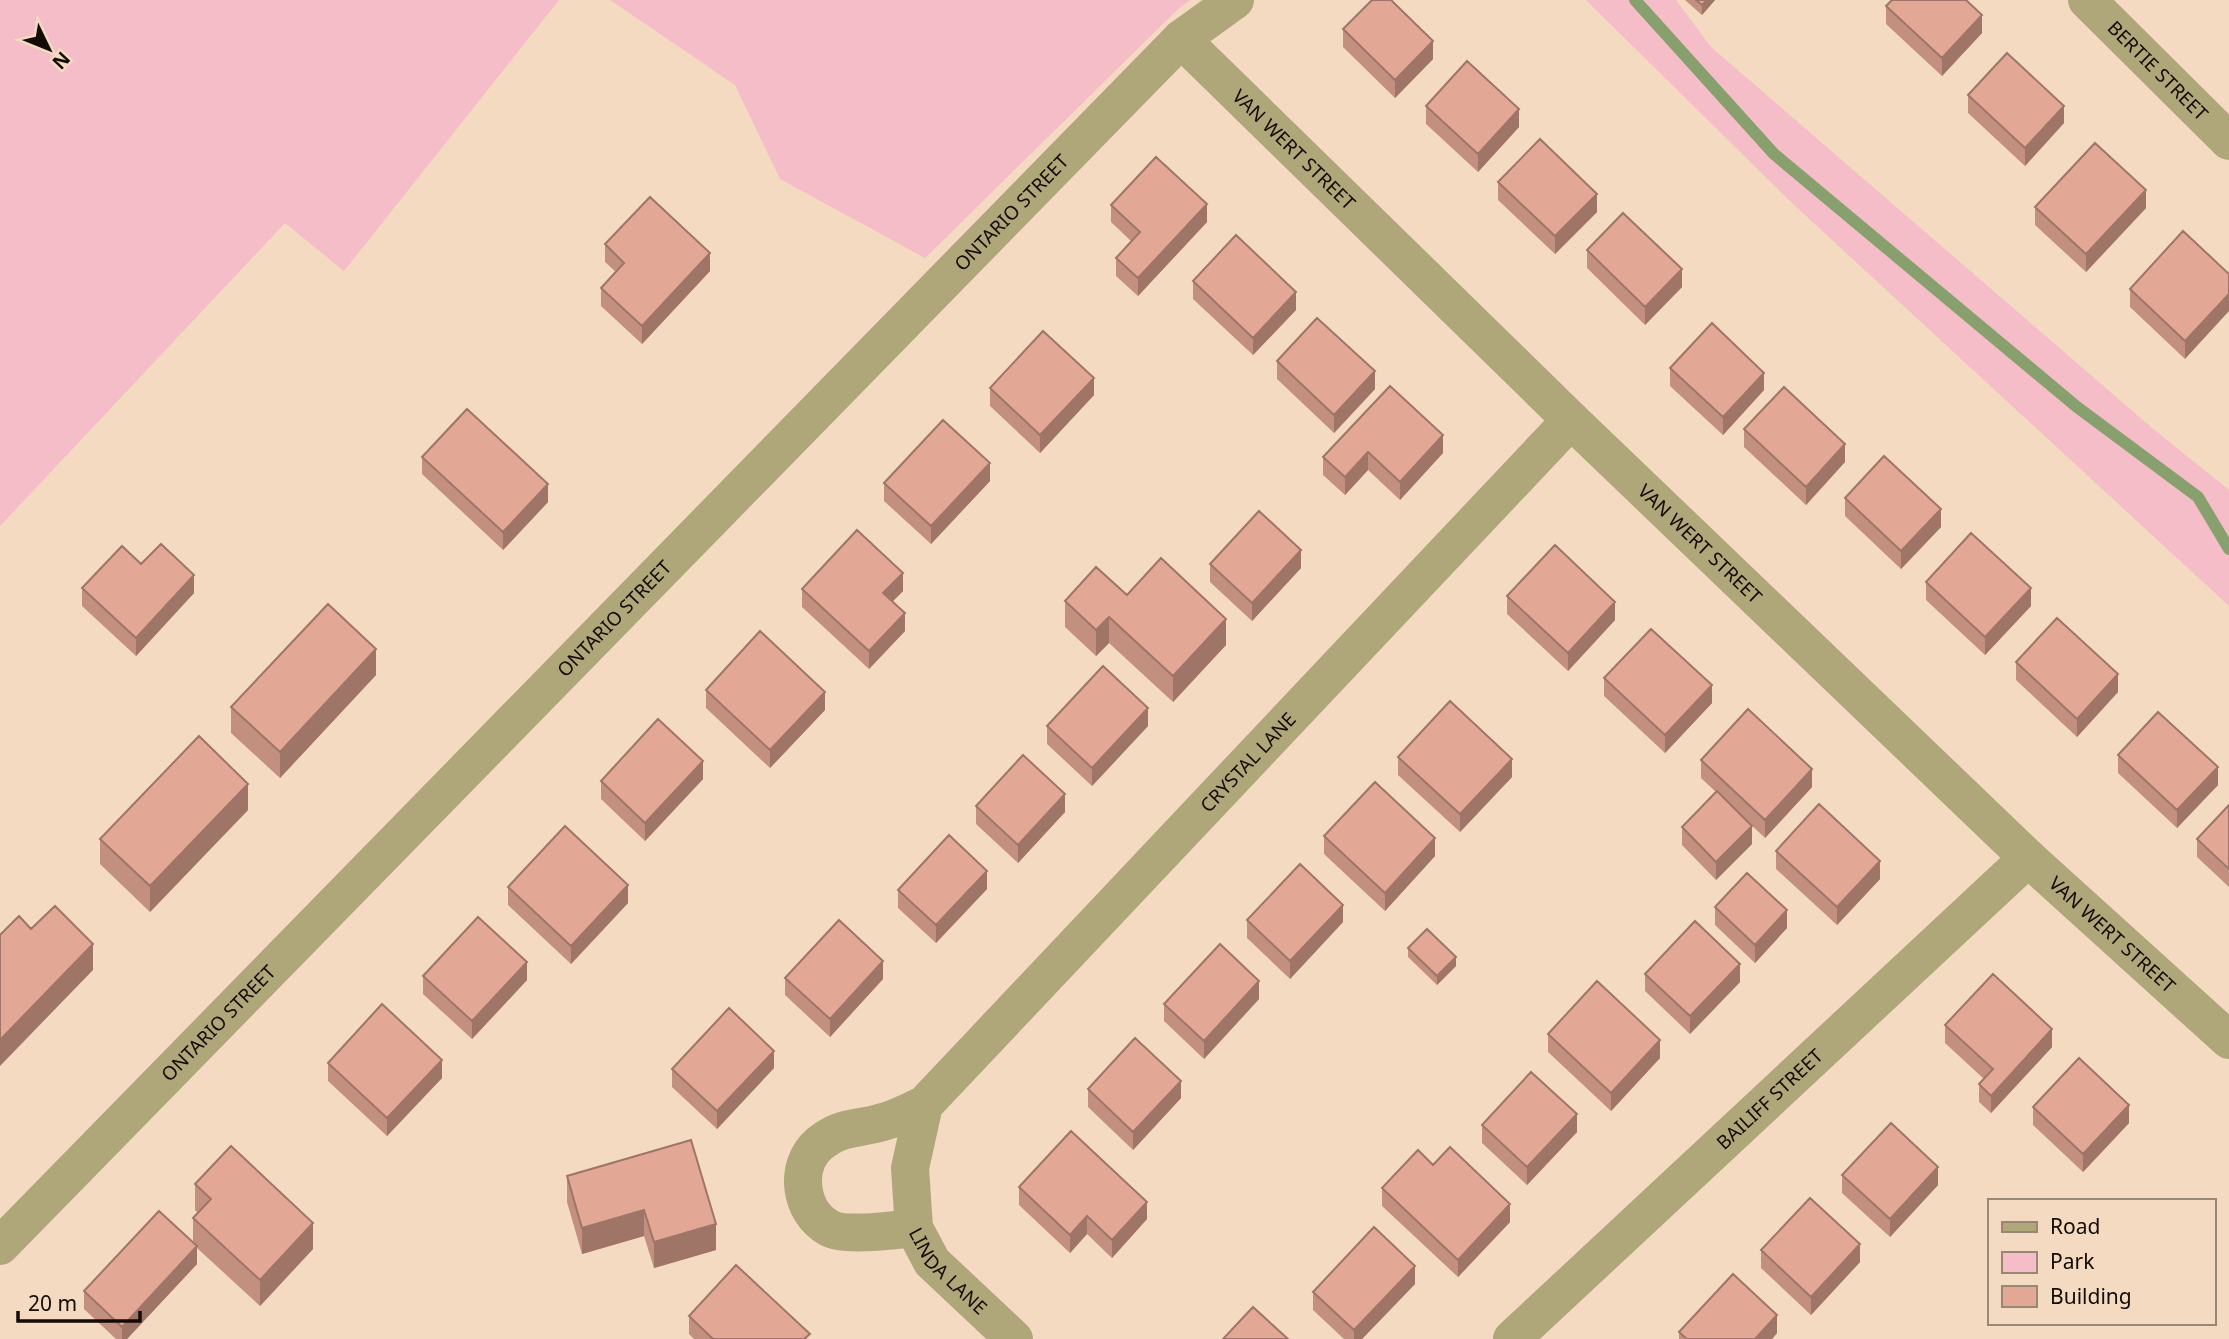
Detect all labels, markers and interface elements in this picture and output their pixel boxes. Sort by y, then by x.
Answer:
north arrow [14,14,84,84]
street label: BERTIE STREET [2102,15,2214,126]
text: N [47,46,76,75]
street label: VAN WERT STREET [1227,83,1361,216]
street label: ONTARIO STREET [948,148,1074,276]
street label: VAN WERT STREET [1632,478,1768,610]
street label: ONTARIO STREET [551,554,677,682]
street label: CRYSTAL LANE [1194,707,1301,818]
street label: VAN WERT STREET [2043,870,2182,999]
street label: ONTARIO STREET [155,959,281,1087]
street label: BAILIFF STREET [1711,1043,1829,1155]
legend [1988,1199,2215,1325]
text: Road [2050,1212,2100,1240]
street label: LINDA LANE [903,1223,993,1320]
text: Park [2050,1247,2095,1275]
scale bar [18,1280,140,1324]
text: Building [2050,1282,2132,1310]
text: 20 m [28,1289,77,1317]

